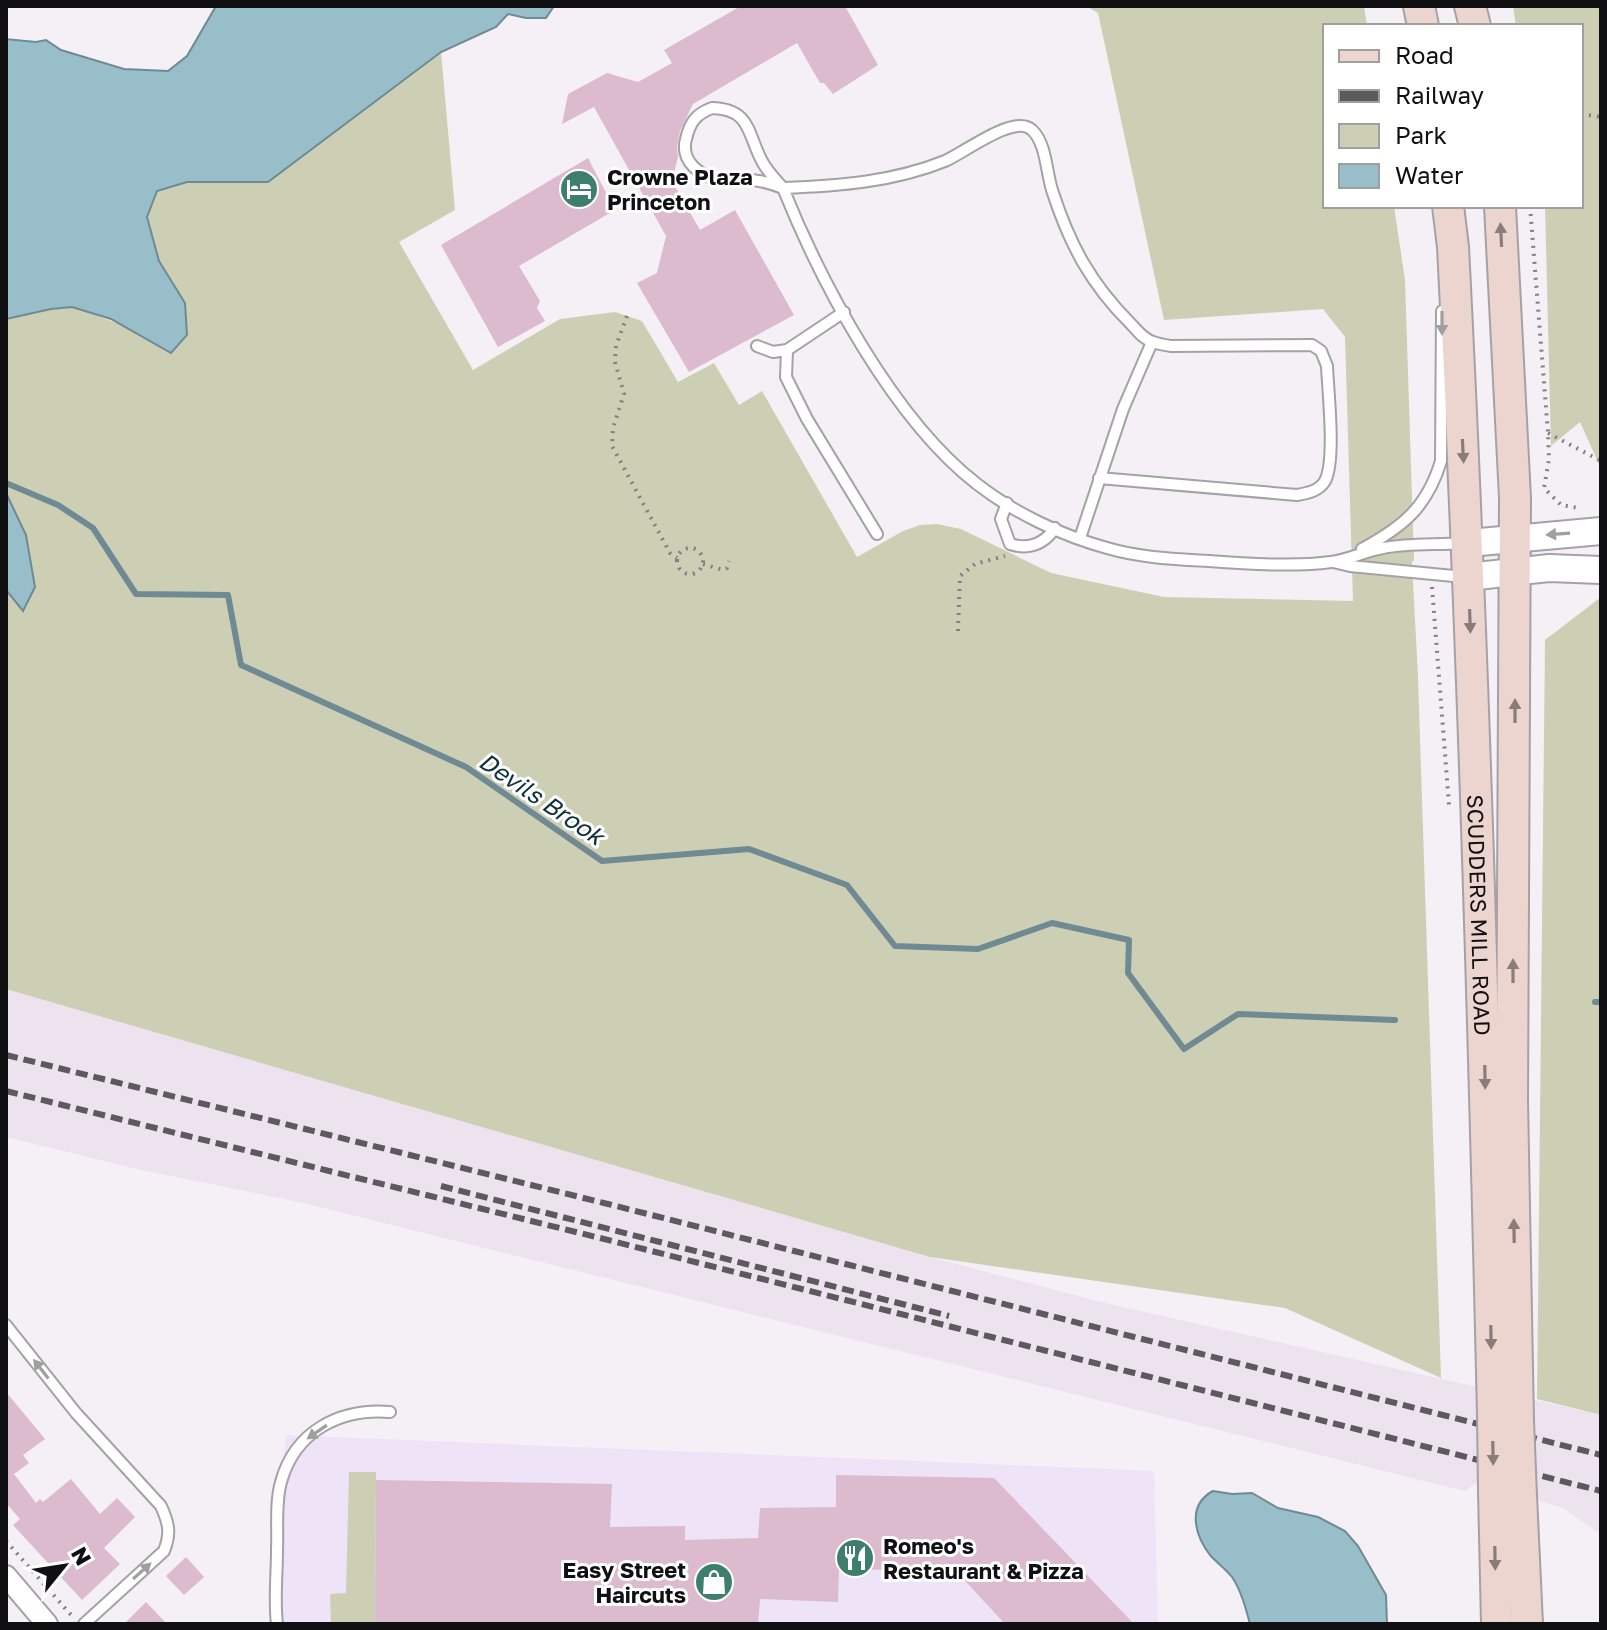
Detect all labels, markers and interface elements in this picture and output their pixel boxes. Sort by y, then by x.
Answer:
legend [1323,24,1583,208]
text: Road [1395,40,1454,69]
text: Railway [1395,80,1484,109]
text: Park [1395,120,1447,149]
text: Water [1395,160,1463,189]
place label: Crowne Plaza Princeton [607,163,753,215]
hotel icon: Crowne Plaza Princeton [558,168,600,210]
one-way arrow [1494,222,1507,247]
one-way arrow [1436,311,1448,336]
one-way arrow [1457,439,1470,464]
one-way arrow [1545,528,1570,541]
one-way arrow [1463,609,1476,634]
one-way arrow [1509,698,1521,723]
water label: Devils Brook [474,746,612,852]
street label: SCUDDERS MILL ROAD [1462,794,1497,1036]
one-way arrow [1507,958,1519,983]
one-way arrow [1479,1065,1491,1090]
one-way arrow [1508,1218,1521,1243]
one-way arrow [1485,1325,1497,1350]
one-way arrow [33,1359,49,1379]
one-way arrow [307,1424,328,1439]
one-way arrow [1487,1441,1499,1466]
north arrow [24,1526,104,1606]
place label: Romeo's Restaurant & Pizza [883,1532,1084,1584]
restaurant icon: Romeo's Restaurant & Pizza [834,1537,876,1579]
text: N [66,1542,98,1570]
one-way arrow [1489,1546,1502,1571]
place label: Easy Street Haircuts [562,1556,686,1608]
shop icon: Easy Street Haircuts [693,1561,735,1603]
one-way arrow [131,1563,151,1580]

